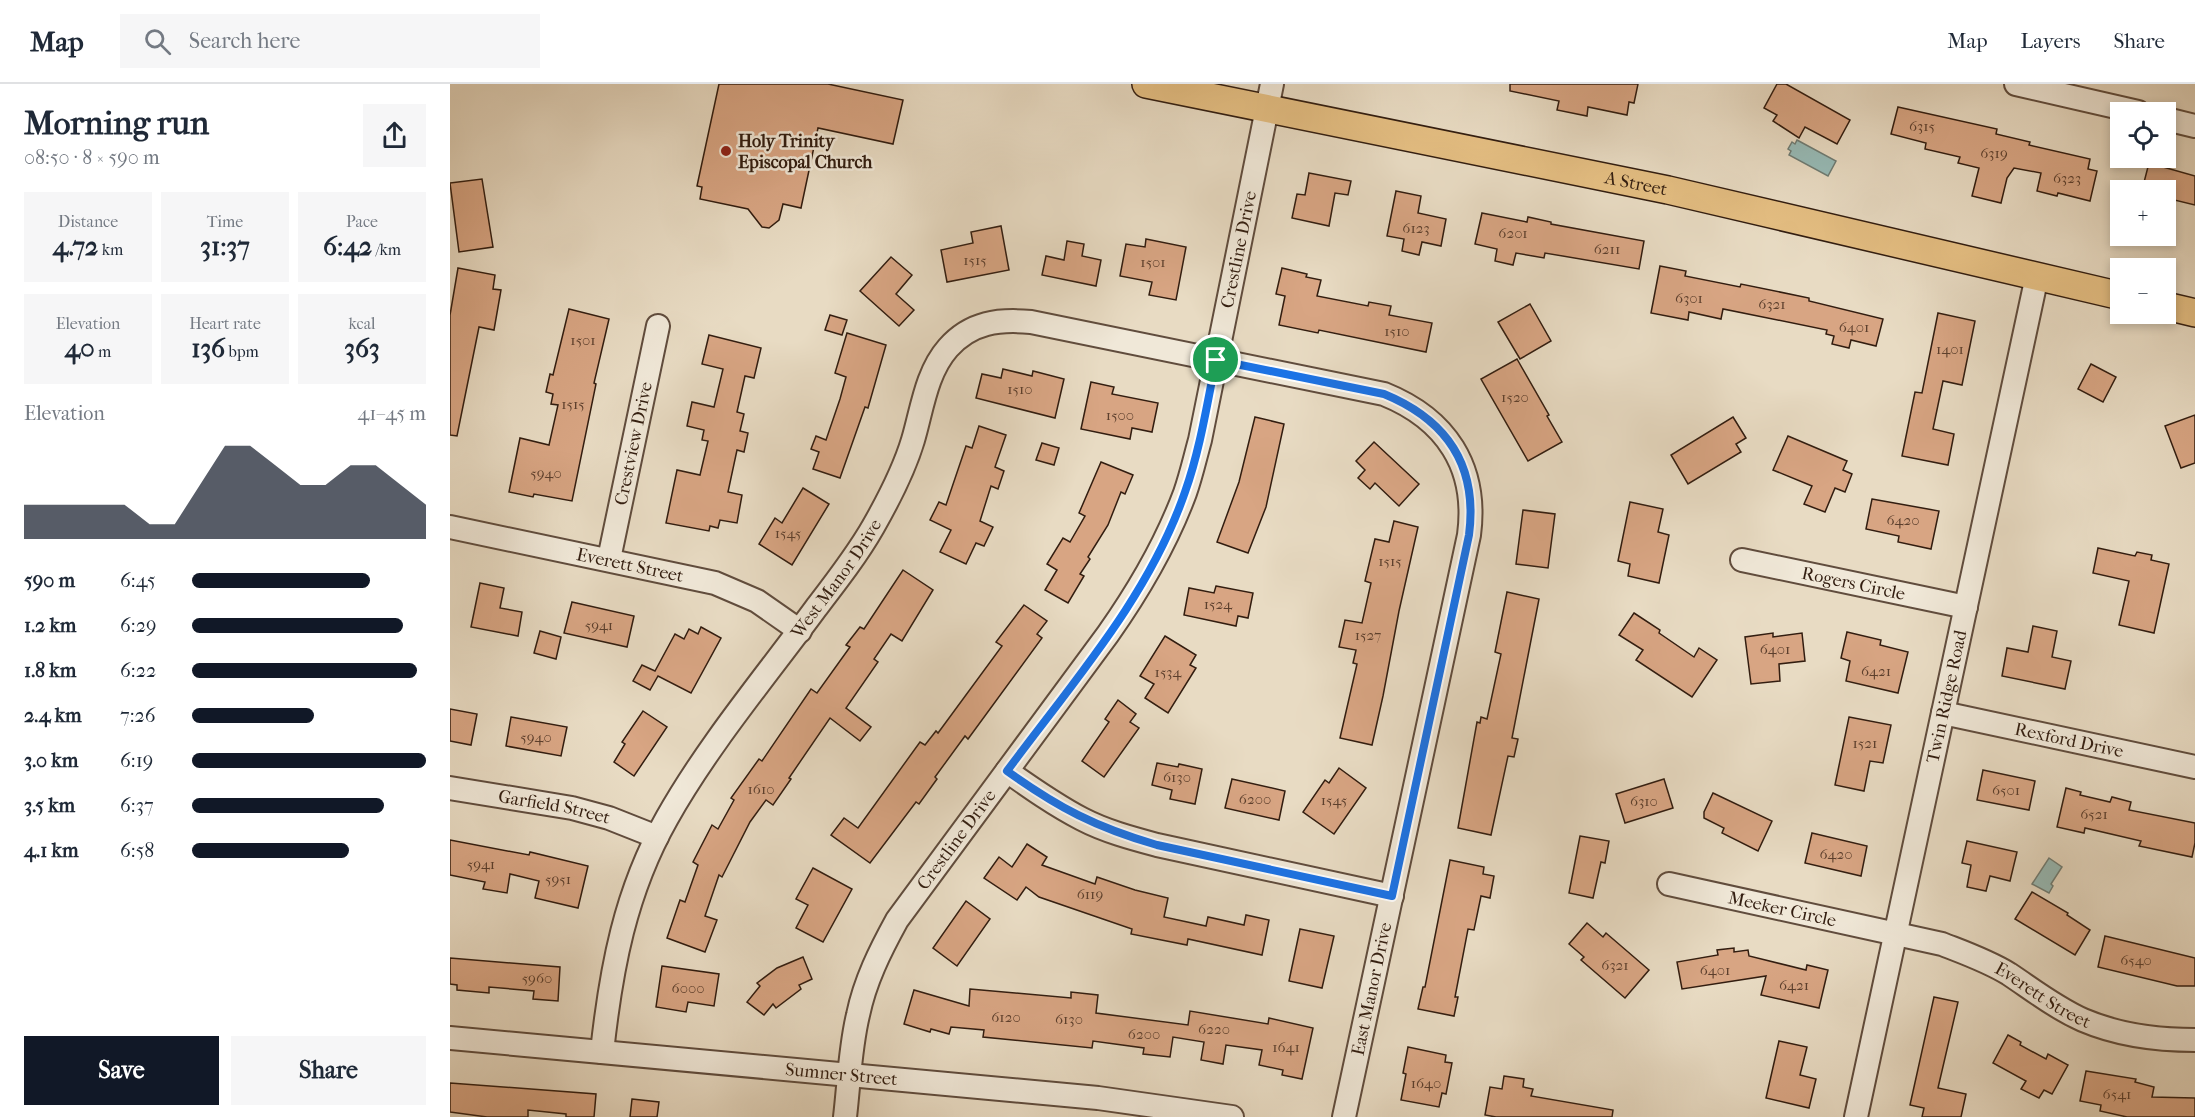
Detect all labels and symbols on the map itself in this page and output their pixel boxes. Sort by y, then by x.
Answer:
house number: 6315 [1909,117,1935,135]
place label: Holy Trinity Episcopal Church [738,131,873,173]
marker: Holy Trinity Episcopal Church [719,144,733,158]
house number: 6319 [1980,144,2008,162]
street label: A Street [1602,167,1670,200]
house number: 6323 [2053,169,2081,187]
street label: Crestline Drive [1216,189,1261,310]
house number: 6123 [1402,219,1430,237]
house number: 6201 [1498,224,1528,242]
house number: 6211 [1594,240,1620,258]
house number: 1515 [963,251,987,269]
house number: 1501 [1140,253,1166,271]
house number: 6301 [1675,289,1703,307]
house number: 6321 [1758,295,1786,313]
house number: 6401 [1839,318,1869,336]
house number: 1510 [1384,322,1410,340]
house number: 1501 [570,331,596,349]
pin [1190,334,1241,385]
house number: 1401 [1936,340,1964,358]
street label: Crestview Drive [610,380,657,507]
house number: 1510 [1007,380,1033,398]
house number: 1520 [1501,388,1529,406]
house number: 1515 [561,395,585,413]
house number: 1500 [1106,406,1134,424]
house number: 5940 [530,464,562,482]
house number: 6420 [1887,511,1919,529]
street label: West Manor Drive [786,515,886,643]
house number: 1545 [775,524,801,542]
street label: Everett Street [575,543,686,587]
house number: 1515 [1378,552,1402,570]
street label: Rogers Circle [1800,562,1907,605]
house number: 1524 [1204,595,1233,613]
house number: 5941 [585,616,613,634]
house number: 1527 [1355,626,1381,644]
street label: Twin Ridge Road [1922,628,1971,765]
house number: 6401 [1760,640,1790,658]
house number: 6421 [1861,662,1891,680]
house number: 1534 [1155,663,1183,681]
street label: Rexford Drive [2013,718,2126,762]
house number: 5940 [520,728,552,746]
house number: 1521 [1853,734,1877,752]
house number: 6130 [1163,768,1191,786]
house number: 1610 [748,780,774,798]
house number: 6501 [1992,781,2020,799]
street label: Crestline Drive [913,785,1000,894]
street label: Garfield Street [497,786,613,829]
house number: 6200 [1239,790,1271,808]
house number: 1545 [1321,791,1347,809]
house number: 6310 [1630,792,1658,810]
house number: 6521 [2080,805,2108,823]
house number: 6420 [1820,845,1852,863]
house number: 5941 [467,855,495,873]
house number: 5951 [545,870,571,888]
house number: 6119 [1077,885,1103,903]
street label: Meeker Circle [1726,887,1838,931]
street label: East Manor Drive [1348,920,1396,1058]
house number: 6540 [2120,951,2152,969]
house number: 6321 [1601,956,1629,974]
street label: Everett Street [1991,958,2094,1033]
house number: 6401 [1700,961,1730,979]
house number: 5960 [522,969,552,987]
house number: 6421 [1779,976,1809,994]
house number: 6000 [672,979,704,997]
house number: 6120 [991,1008,1021,1026]
house number: 6130 [1055,1010,1083,1028]
house number: 6220 [1198,1020,1230,1038]
house number: 6200 [1128,1025,1160,1043]
house number: 1641 [1272,1038,1300,1056]
street label: Sumner Street [784,1059,899,1090]
house number: 1640 [1411,1074,1441,1092]
house number: 6541 [2103,1085,2131,1103]

